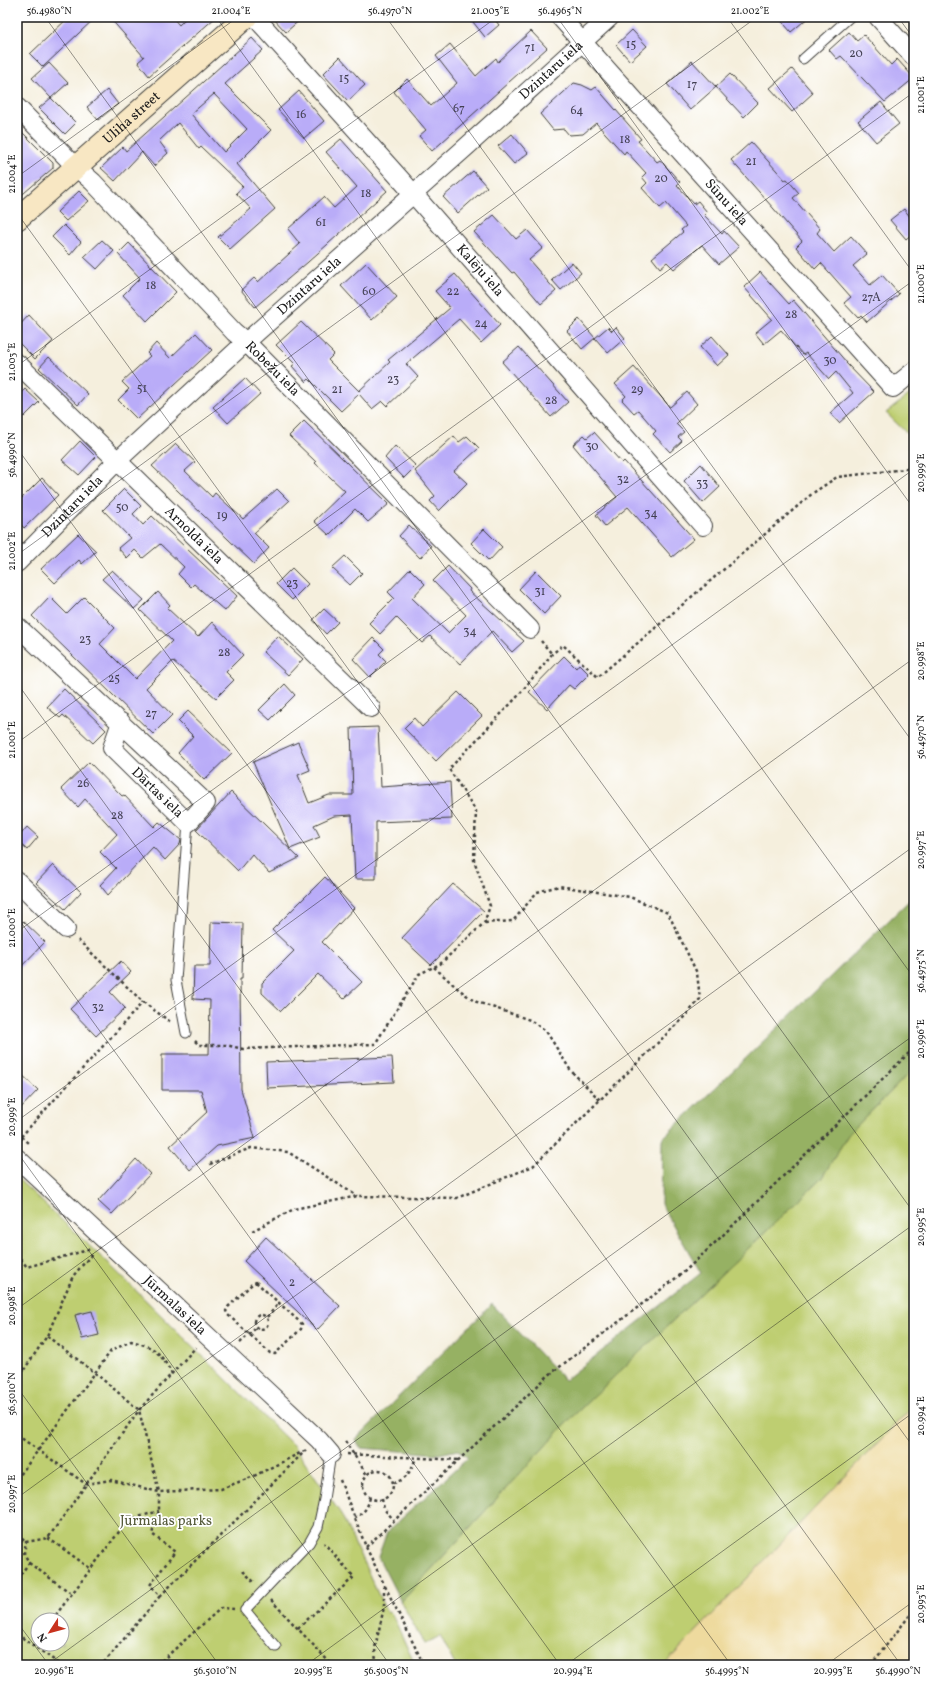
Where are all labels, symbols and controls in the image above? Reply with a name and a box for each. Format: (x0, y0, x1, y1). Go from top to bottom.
text: 56.4980°N (26, 4, 72, 18)
text: 21.004°E (212, 4, 251, 18)
text: 56.4970°N (368, 4, 413, 18)
text: 21.003°E (471, 4, 509, 18)
text: 56.4965°N (538, 4, 583, 18)
text: 21.002°E (731, 4, 769, 18)
street label: Dzintaru iela (515, 36, 587, 104)
house number: 15 (626, 37, 636, 53)
house number: 71 (525, 40, 535, 56)
house number: 20 (849, 46, 863, 62)
house number: 15 (339, 71, 349, 87)
text: 21.001°E (914, 76, 928, 114)
house number: 17 (687, 77, 697, 93)
street label: Uliha street (99, 87, 165, 148)
house number: 67 (453, 101, 465, 117)
house number: 64 (571, 103, 583, 119)
house number: 16 (296, 107, 306, 123)
house number: 18 (620, 132, 630, 148)
house number: 21 (745, 154, 757, 170)
text: 21.004°E (5, 155, 19, 194)
house number: 20 (654, 171, 668, 187)
street label: Sūnu iela (700, 175, 752, 230)
house number: 18 (361, 186, 371, 202)
house number: 61 (316, 215, 326, 231)
street label: Kalēju iela (452, 240, 508, 301)
street label: Dzintaru iela (273, 252, 346, 320)
text: 21.000°E (914, 264, 928, 304)
house number: 18 (146, 278, 156, 294)
house number: 60 (362, 284, 376, 300)
house number: 22 (447, 284, 459, 300)
house number: 27A (861, 290, 881, 306)
house number: 28 (785, 307, 797, 323)
house number: 24 (474, 316, 488, 332)
street label: Robežu iela (241, 337, 304, 401)
text: 21.003°E (5, 343, 19, 381)
house number: 30 (823, 353, 837, 369)
house number: 23 (387, 372, 399, 388)
house number: 51 (137, 381, 147, 397)
house number: 21 (331, 382, 343, 398)
house number: 29 (631, 382, 643, 398)
house number: 28 (545, 393, 557, 409)
text: 56.4990°N (5, 432, 19, 478)
house number: 30 (585, 439, 599, 455)
text: 20.999°E (914, 454, 928, 492)
street label: Dzintaru iela (37, 471, 107, 542)
house number: 32 (617, 472, 629, 488)
house number: 33 (696, 476, 708, 492)
house number: 50 (116, 500, 128, 516)
street label: Arnolda iela (160, 502, 228, 568)
house number: 34 (644, 506, 658, 522)
house number: 19 (217, 508, 227, 524)
text: 21.002°E (5, 532, 19, 570)
house number: 23 (286, 576, 298, 592)
house number: 31 (535, 584, 545, 600)
house number: 34 (463, 624, 477, 640)
house number: 23 (79, 632, 91, 648)
text: 20.998°E (914, 642, 928, 680)
house number: 28 (218, 645, 230, 661)
house number: 25 (108, 671, 120, 687)
house number: 27 (145, 706, 157, 722)
text: 56.4970°N (914, 714, 928, 759)
text: 21.001°E (5, 721, 19, 759)
street label: Dārtas iela (127, 763, 187, 823)
house number: 26 (77, 776, 89, 792)
house number: 28 (111, 808, 123, 824)
text: 20.997°E (914, 831, 928, 869)
text: 21.000°E (5, 908, 19, 948)
text: 56.4975°N (914, 948, 928, 993)
house number: 32 (92, 1000, 104, 1016)
text: 20.996°E (914, 1019, 928, 1059)
text: 20.999°E (5, 1098, 19, 1136)
text: 20.995°E (914, 1208, 928, 1246)
street label: Jūrmalas iela (139, 1271, 211, 1340)
house number: 2 (289, 1275, 295, 1291)
text: 20.998°E (5, 1287, 19, 1325)
text: 56.5010°N (5, 1372, 19, 1416)
text: 20.994°E (914, 1396, 928, 1436)
text: 20.997°E (5, 1475, 19, 1513)
park label: Jūrmalas parks (120, 1512, 212, 1531)
text: 20.993°E (914, 1585, 928, 1623)
north arrow (30, 1612, 70, 1652)
text: N (35, 1629, 52, 1645)
text: 20.996°E (34, 1664, 74, 1678)
text: 56.5010°N (193, 1664, 237, 1678)
text: 20.995°E (294, 1664, 332, 1678)
text: 56.5005°N (364, 1664, 409, 1678)
text: 20.994°E (553, 1664, 593, 1678)
text: 56.4995°N (705, 1664, 750, 1678)
text: 20.993°E (814, 1664, 852, 1678)
text: 56.4990°N (875, 1664, 921, 1678)

